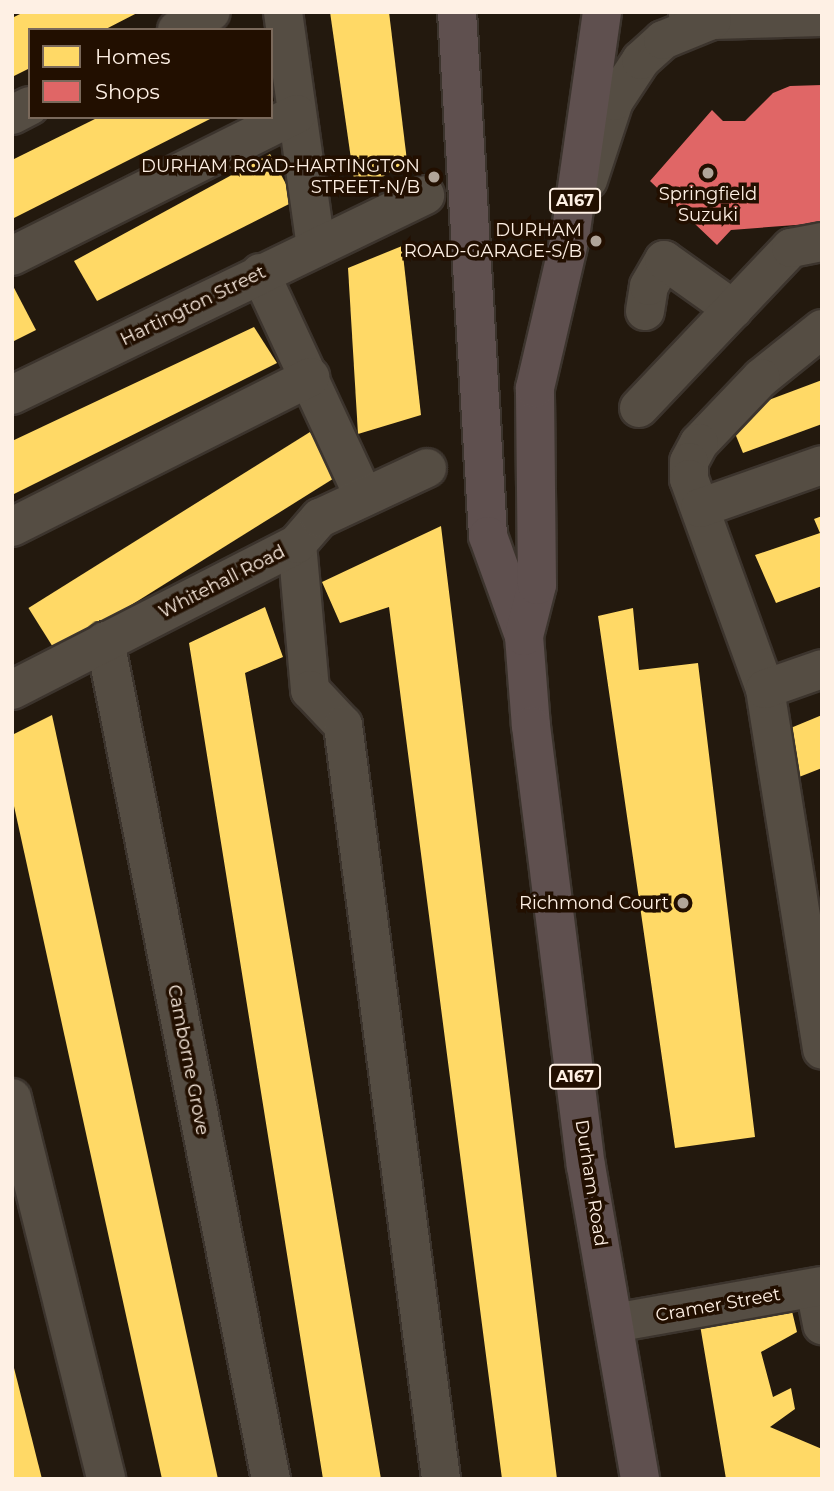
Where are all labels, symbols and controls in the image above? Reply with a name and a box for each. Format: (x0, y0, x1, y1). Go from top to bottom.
legend (28, 28, 273, 119)
text: Homes (95, 44, 170, 69)
text: Shops (95, 79, 160, 104)
place label: DURHAM ROAD-HARTINGTON STREET-N/B (141, 156, 420, 198)
marker: Springfield Suzuki (700, 165, 716, 181)
marker: DURHAM ROAD-HARTINGTON STREET-N/B (426, 169, 442, 185)
place label: Springfield Suzuki (659, 184, 757, 227)
road number: A167 (549, 188, 601, 214)
place label: DURHAM ROAD-GARAGE-S/B (404, 220, 582, 262)
marker: DURHAM ROAD-GARAGE-S/B (588, 233, 604, 249)
street label: Hartington Street (117, 261, 269, 351)
street label: Whitehall Road (155, 541, 289, 623)
place label: Richmond Court (519, 892, 669, 914)
marker: Richmond Court (675, 895, 691, 911)
street label: Camborne Grove (163, 983, 213, 1137)
road number: A167 (549, 1064, 601, 1090)
street label: Durham Road (570, 1118, 612, 1248)
street label: Cramer Street (654, 1283, 782, 1327)

